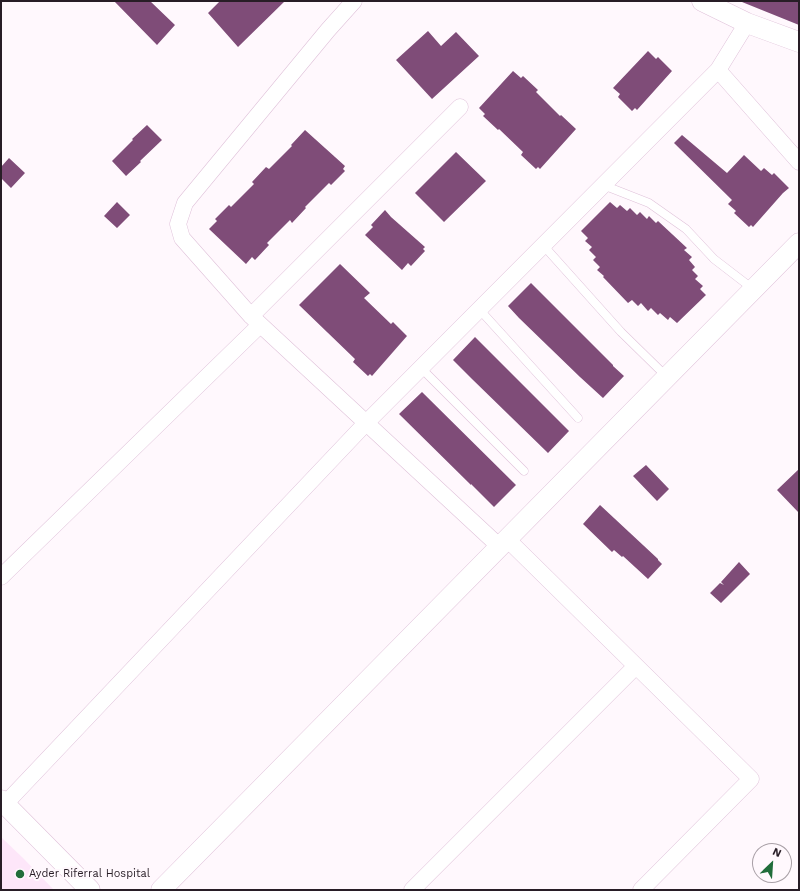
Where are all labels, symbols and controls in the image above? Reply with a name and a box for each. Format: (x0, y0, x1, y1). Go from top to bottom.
north arrow (752, 843, 792, 883)
text: N (770, 845, 783, 860)
place label: Ayder Riferral Hospital (29, 867, 150, 881)
marker: Ayder Riferral Hospital (14, 868, 26, 880)

